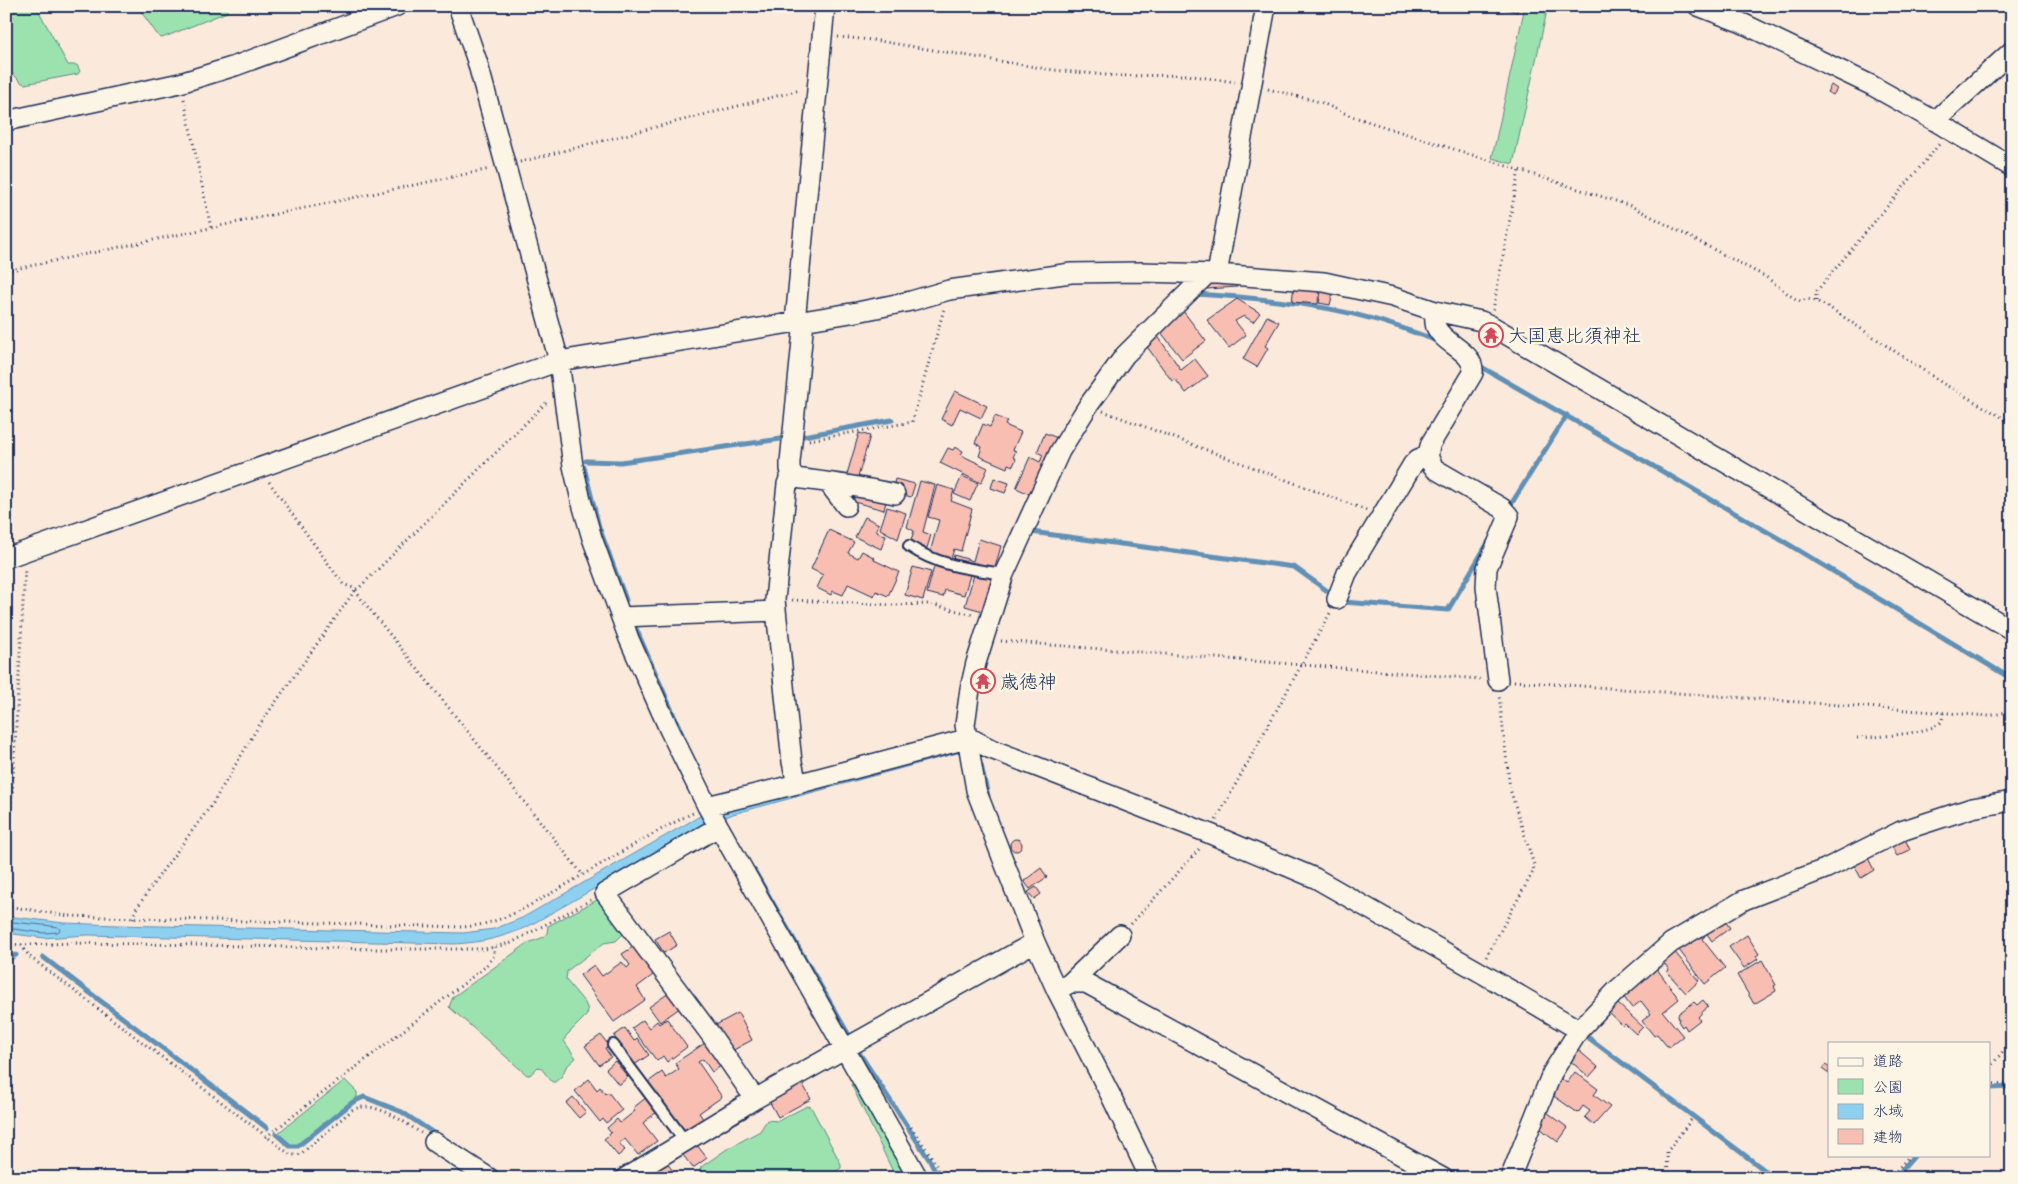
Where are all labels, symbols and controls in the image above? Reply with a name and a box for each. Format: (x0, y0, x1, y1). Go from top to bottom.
temple icon: 大国恵比須神社 (1478, 322, 1504, 348)
place label: 大国恵比須神社 (1508, 322, 1641, 348)
temple icon: 歳徳神 (970, 668, 996, 694)
place label: 歳徳神 (1000, 668, 1057, 694)
legend (1828, 1042, 1990, 1156)
text: 道路 (1873, 1050, 1903, 1071)
text: 公園 (1873, 1076, 1903, 1097)
text: 水域 (1873, 1100, 1903, 1121)
text: 建物 (1873, 1126, 1903, 1147)

